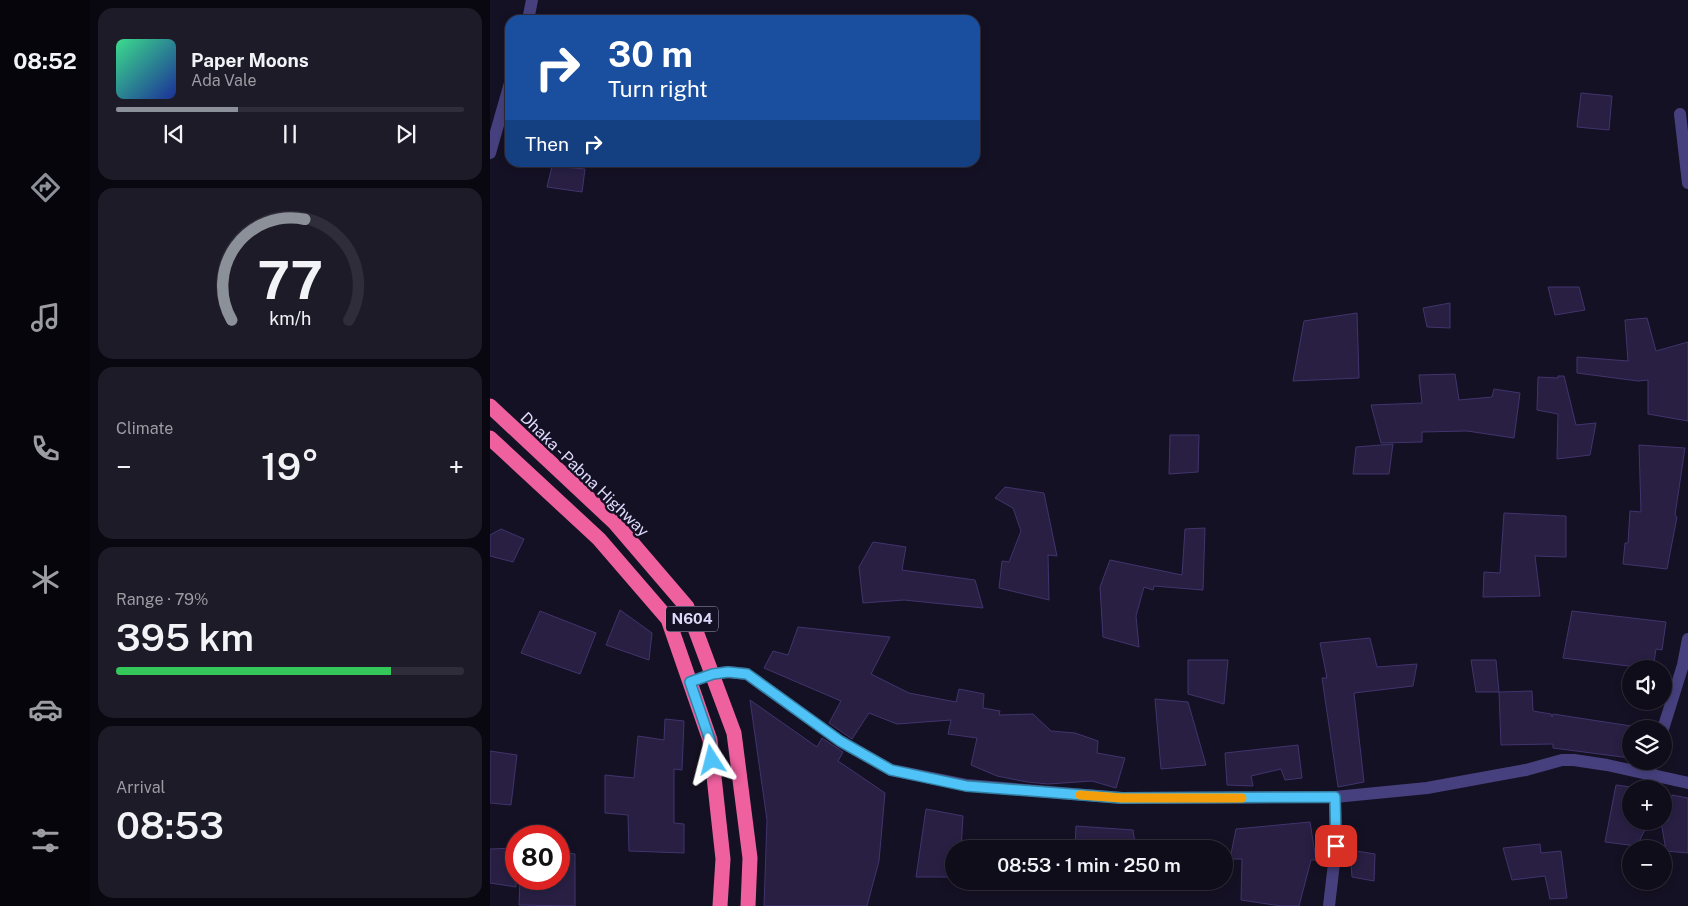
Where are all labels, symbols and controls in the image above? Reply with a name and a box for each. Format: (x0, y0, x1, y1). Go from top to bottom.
text: 30 m (608, 34, 693, 75)
icon: right (525, 35, 590, 100)
text: 08:52 (13, 48, 77, 74)
text: Paper Moons (191, 49, 309, 71)
text: Ada Vale (191, 71, 256, 90)
text: Turn right (608, 76, 708, 102)
icon: previous (160, 120, 188, 148)
icon: pause (276, 120, 304, 148)
icon: next (392, 120, 420, 148)
icon: right (579, 130, 607, 158)
text: Then (525, 133, 569, 155)
icon: directions (28, 170, 63, 205)
text: 77 (257, 250, 323, 311)
icon: music (28, 300, 63, 335)
text: km/h (269, 308, 311, 329)
street label: Dhaka - Pabna Highway (517, 408, 653, 541)
text: Climate (116, 419, 173, 438)
icon: phone (28, 431, 63, 466)
text: 19° (261, 444, 319, 489)
text: − (116, 450, 132, 483)
text: + (448, 450, 464, 483)
icon: climate (28, 562, 63, 597)
text: Range · 79% (116, 590, 209, 609)
road number: N604 (666, 606, 718, 632)
text: 395 km (116, 615, 254, 660)
map controls (1622, 660, 1672, 890)
button: sound (1622, 660, 1672, 710)
icon: car (28, 692, 63, 727)
button: layers (1622, 720, 1672, 770)
position arrow (685, 733, 737, 785)
text: Arrival (116, 778, 165, 797)
button: + (1622, 780, 1672, 830)
text: 08:53 (116, 803, 224, 848)
icon: filters (28, 823, 63, 858)
speed limit sign: 80 (505, 825, 570, 890)
pin (1315, 825, 1357, 867)
icon: arrive (1322, 832, 1350, 860)
button: − (1622, 840, 1672, 890)
text: 08:53 · 1 min · 250 m (997, 854, 1181, 876)

